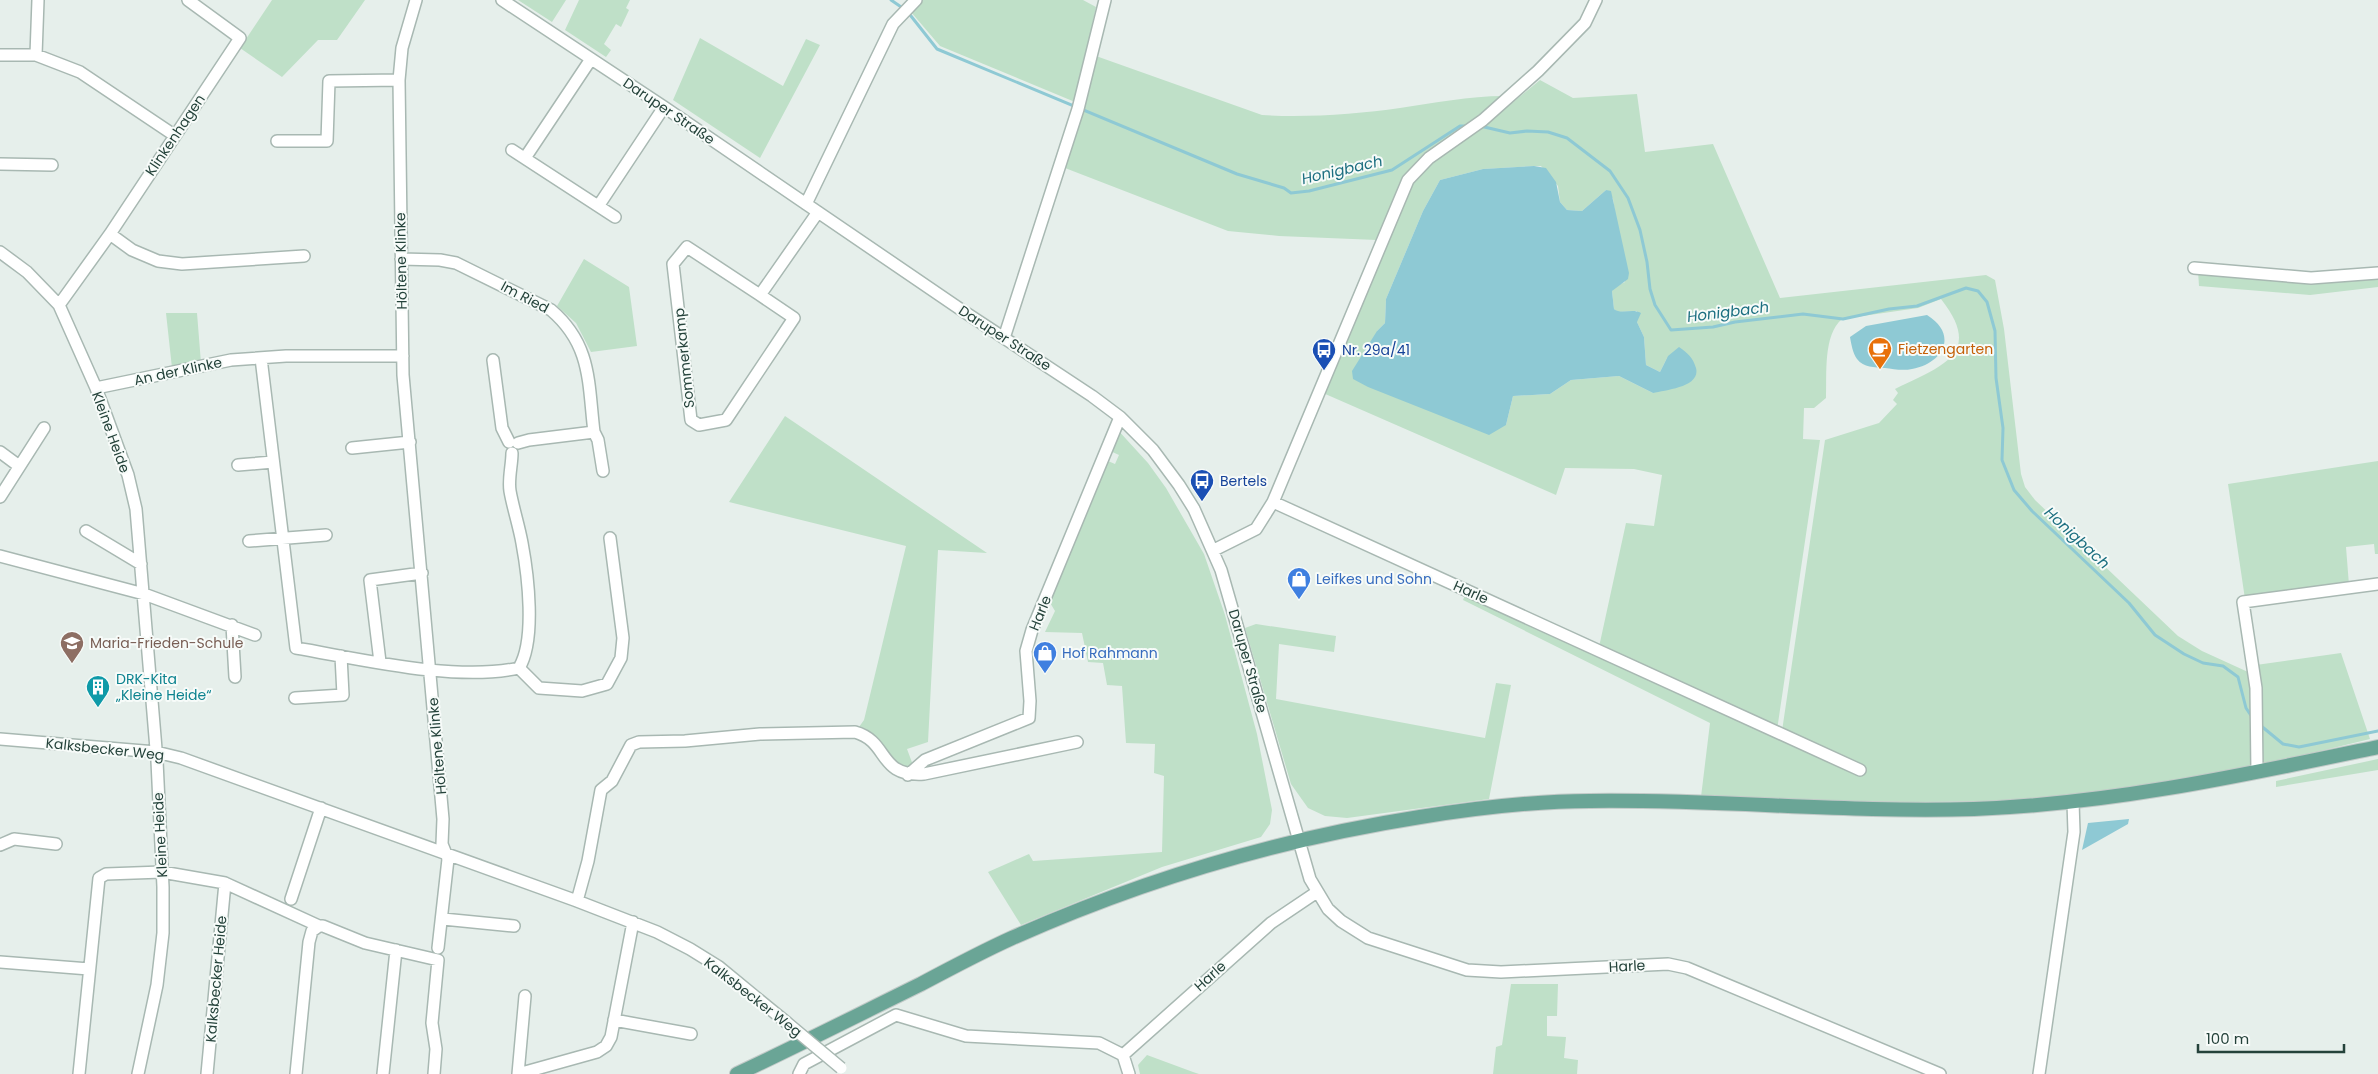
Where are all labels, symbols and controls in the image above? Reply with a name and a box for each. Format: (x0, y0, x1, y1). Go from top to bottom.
street label: Daruper Straße (619, 73, 719, 149)
street label: Klinkenhagen (140, 90, 210, 180)
water label: Honigbach (1299, 150, 1384, 189)
street label: Höltene Klinke (390, 212, 412, 310)
street label: Im Ried (497, 276, 553, 318)
water label: Honigbach (1686, 296, 1770, 327)
street label: Daruper Straße (955, 301, 1056, 376)
street label: Sommerkamp (669, 307, 699, 409)
cafe icon: Fietzengarten (1867, 336, 1893, 370)
bus stop icon: Nr. 29a/41 (1311, 337, 1337, 371)
place label: Fietzengarten (1898, 339, 1993, 359)
place label: Nr. 29a/41 (1342, 340, 1410, 360)
street label: An der Klinke (132, 352, 224, 390)
street label: Kleine Heide (87, 389, 135, 476)
bus stop icon: Bertels (1189, 468, 1215, 502)
place label: Bertels (1220, 471, 1267, 491)
water label: Honigbach (2040, 502, 2115, 573)
shop icon: Leifkes und Sohn (1286, 566, 1312, 600)
place label: Leifkes und Sohn (1316, 569, 1432, 589)
street label: Harle (1450, 575, 1492, 609)
street label: Harle (1024, 592, 1056, 634)
street label: Daruper Straße (1224, 607, 1272, 715)
school or university icon: Maria-Frieden-Schule (59, 630, 85, 664)
place label: Maria-Frieden-Schule (90, 633, 244, 653)
shop icon: Hof Rahmann (1032, 640, 1058, 674)
place label: Hof Rahmann (1062, 643, 1158, 663)
place label: DRK-Kita „Kleine Heide“ (115, 669, 212, 705)
building icon: DRK-Kita „Kleine Heide“ (85, 674, 111, 708)
street label: Höltene Klinke (423, 696, 451, 795)
street label: Kalksbecker Weg (45, 733, 165, 765)
street label: Kleine Heide (148, 792, 172, 878)
street label: Kalksbecker Heide (200, 914, 232, 1043)
street label: Kalksbecker Weg (700, 952, 806, 1042)
street label: Harle (1608, 955, 1646, 977)
street label: Harle (1190, 956, 1230, 996)
scale bar (2198, 1022, 2344, 1054)
text: 100 m (2206, 1028, 2249, 1049)

